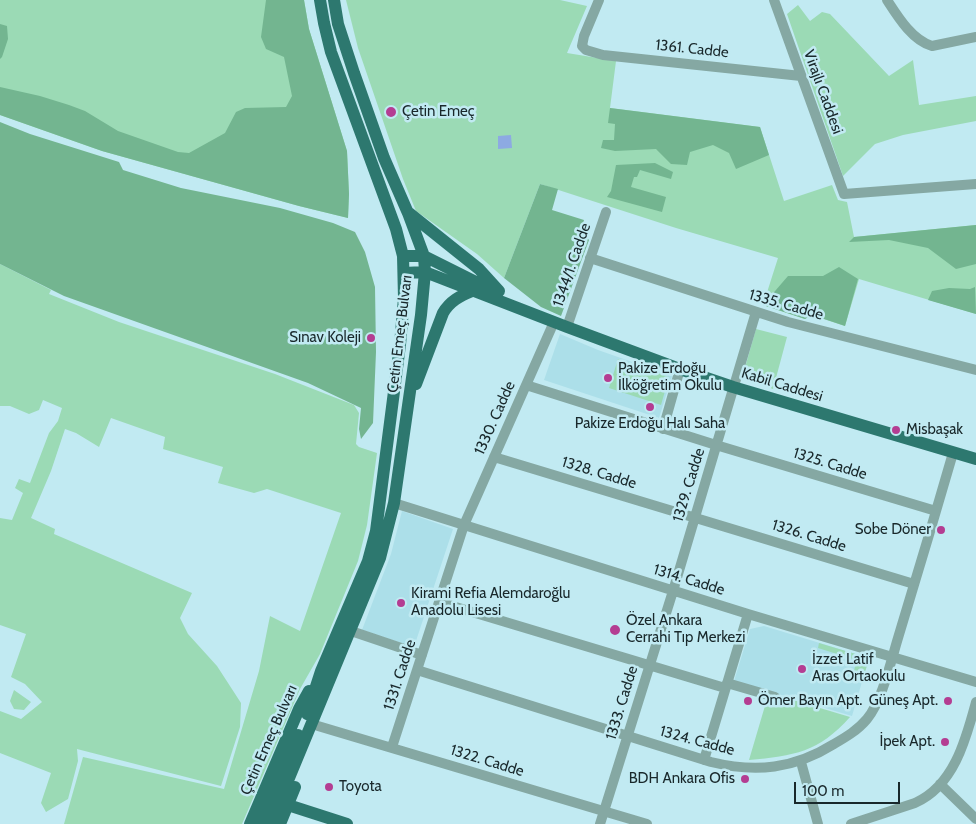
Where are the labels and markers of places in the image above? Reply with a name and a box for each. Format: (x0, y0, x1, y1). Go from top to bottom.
place label: Çetin Emeç (402, 103, 475, 121)
marker: Çetin Emeç (384, 105, 398, 119)
place label: Sınav Koleji (289, 329, 361, 347)
marker: Sınav Koleji (365, 332, 377, 344)
place label: Pakize Erdoğu İlköğretim Okulu (618, 360, 722, 395)
marker: Pakize Erdoğu İlköğretim Okulu (602, 372, 614, 384)
marker: Pakize Erdoğu Halı Saha (644, 401, 656, 413)
place label: Pakize Erdoğu Halı Saha (575, 415, 725, 433)
place label: Misbaşak (906, 421, 963, 439)
marker: Misbaşak (890, 424, 902, 436)
place label: Sobe Döner (855, 521, 931, 539)
marker: Sobe Döner (935, 524, 947, 536)
place label: Kirami Refia Alemdaroğlu Anadolu Lisesi (411, 585, 570, 620)
marker: Kirami Refia Alemdaroğlu Anadolu Lisesi (395, 597, 407, 609)
place label: Özel Ankara Cerrahi Tıp Merkezi (626, 612, 745, 647)
marker: Özel Ankara Cerrahi Tıp Merkezi (608, 623, 622, 637)
place label: İzzet Latif Aras Ortaokulu (812, 651, 905, 686)
marker: İzzet Latif Aras Ortaokulu (796, 663, 808, 675)
place label: Ömer Bayın Apt. (758, 692, 862, 710)
place label: Güneş Apt. (869, 692, 938, 710)
marker: Ömer Bayın Apt. (742, 695, 754, 707)
marker: Güneş Apt. (942, 695, 954, 707)
place label: İpek Apt. (879, 733, 935, 751)
marker: İpek Apt. (939, 736, 951, 748)
place label: BDH Ankara Ofis (629, 770, 735, 788)
marker: BDH Ankara Ofis (739, 773, 751, 785)
place label: Toyota (339, 778, 382, 796)
marker: Toyota (323, 781, 335, 793)

